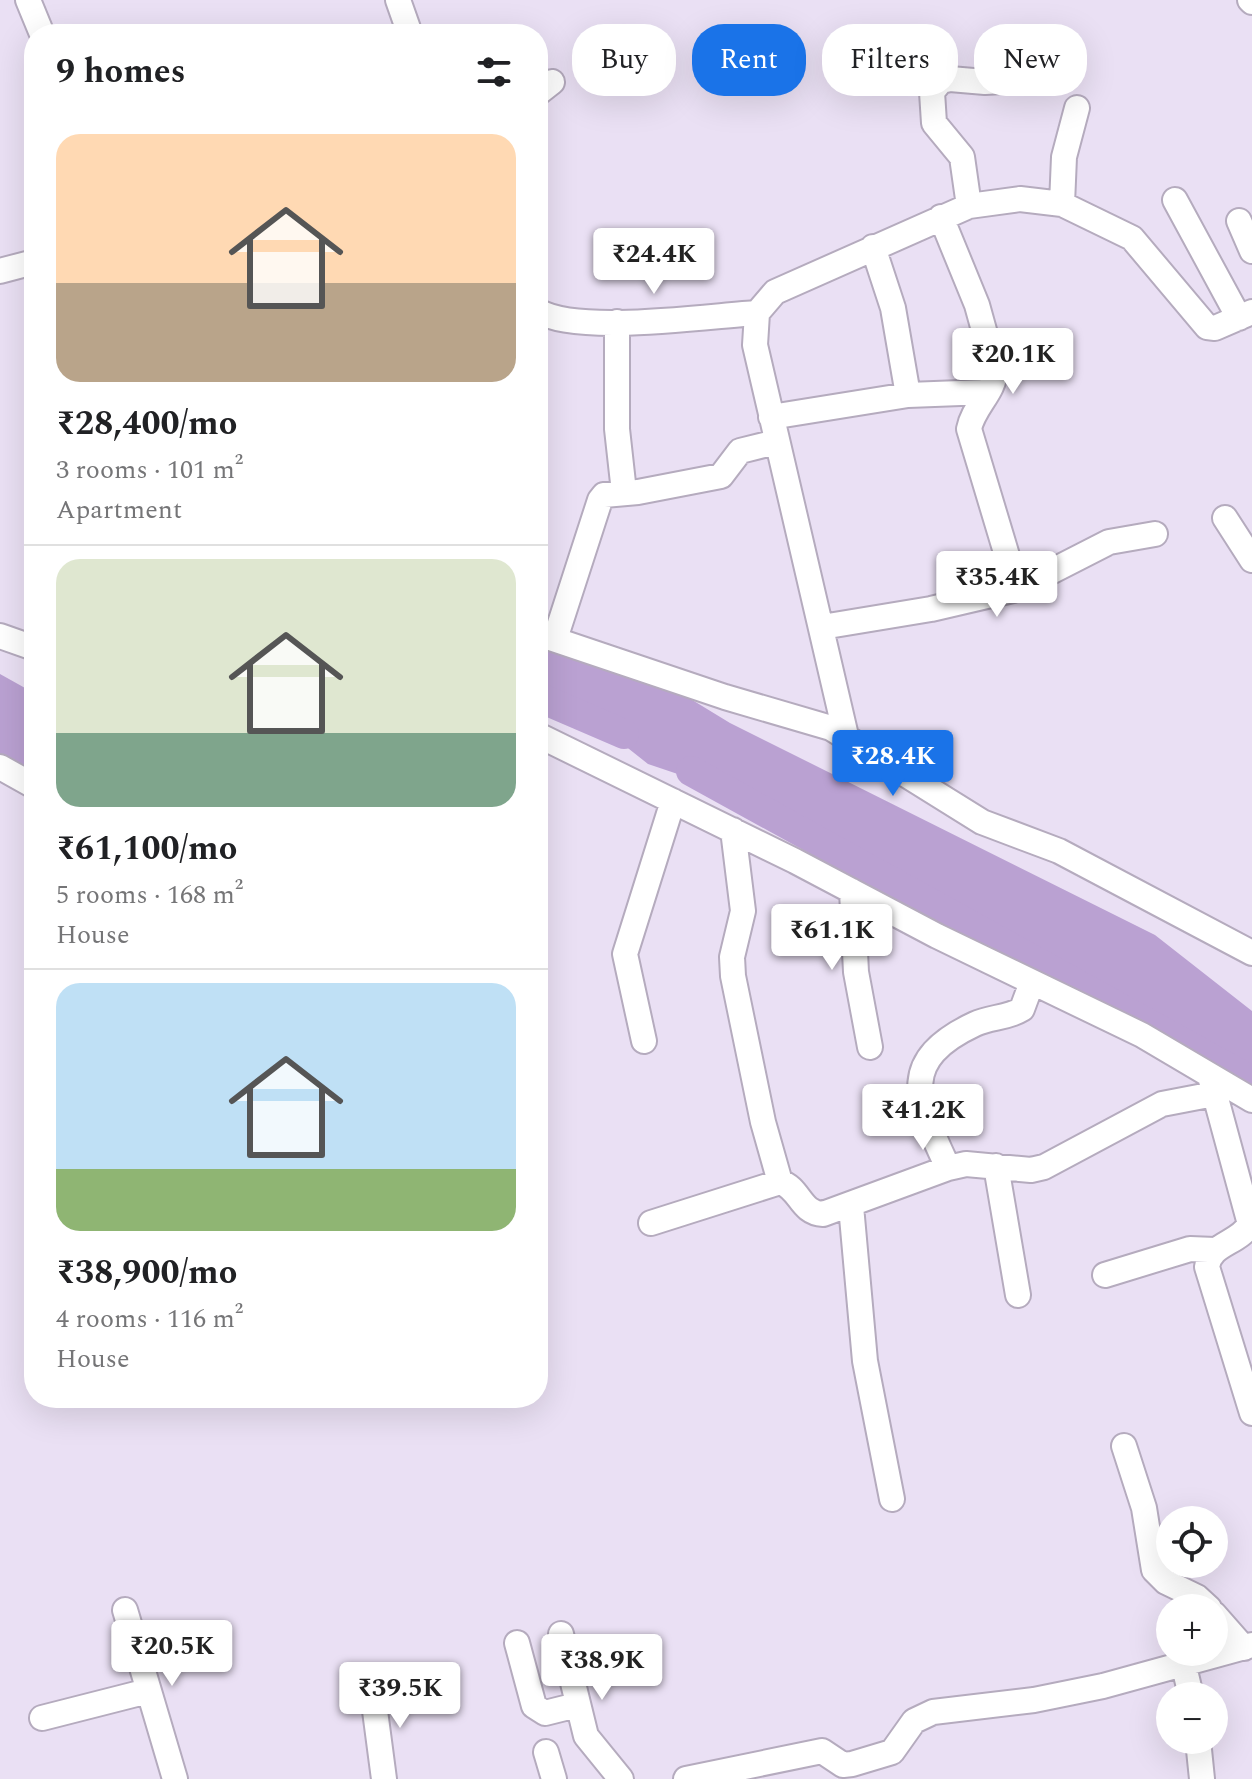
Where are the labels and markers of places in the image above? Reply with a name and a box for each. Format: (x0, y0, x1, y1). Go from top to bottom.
pin: ₹24.4K (589, 228, 719, 296)
pin: ₹20.1K (948, 328, 1078, 396)
pin: ₹35.4K (932, 551, 1062, 619)
pin: ₹28.4K (828, 730, 958, 798)
pin: ₹61.1K (767, 904, 897, 972)
pin: ₹41.2K (858, 1084, 988, 1152)
pin: ₹20.5K (107, 1620, 237, 1688)
pin: ₹38.9K (537, 1634, 667, 1702)
pin: ₹39.5K (335, 1662, 465, 1730)

